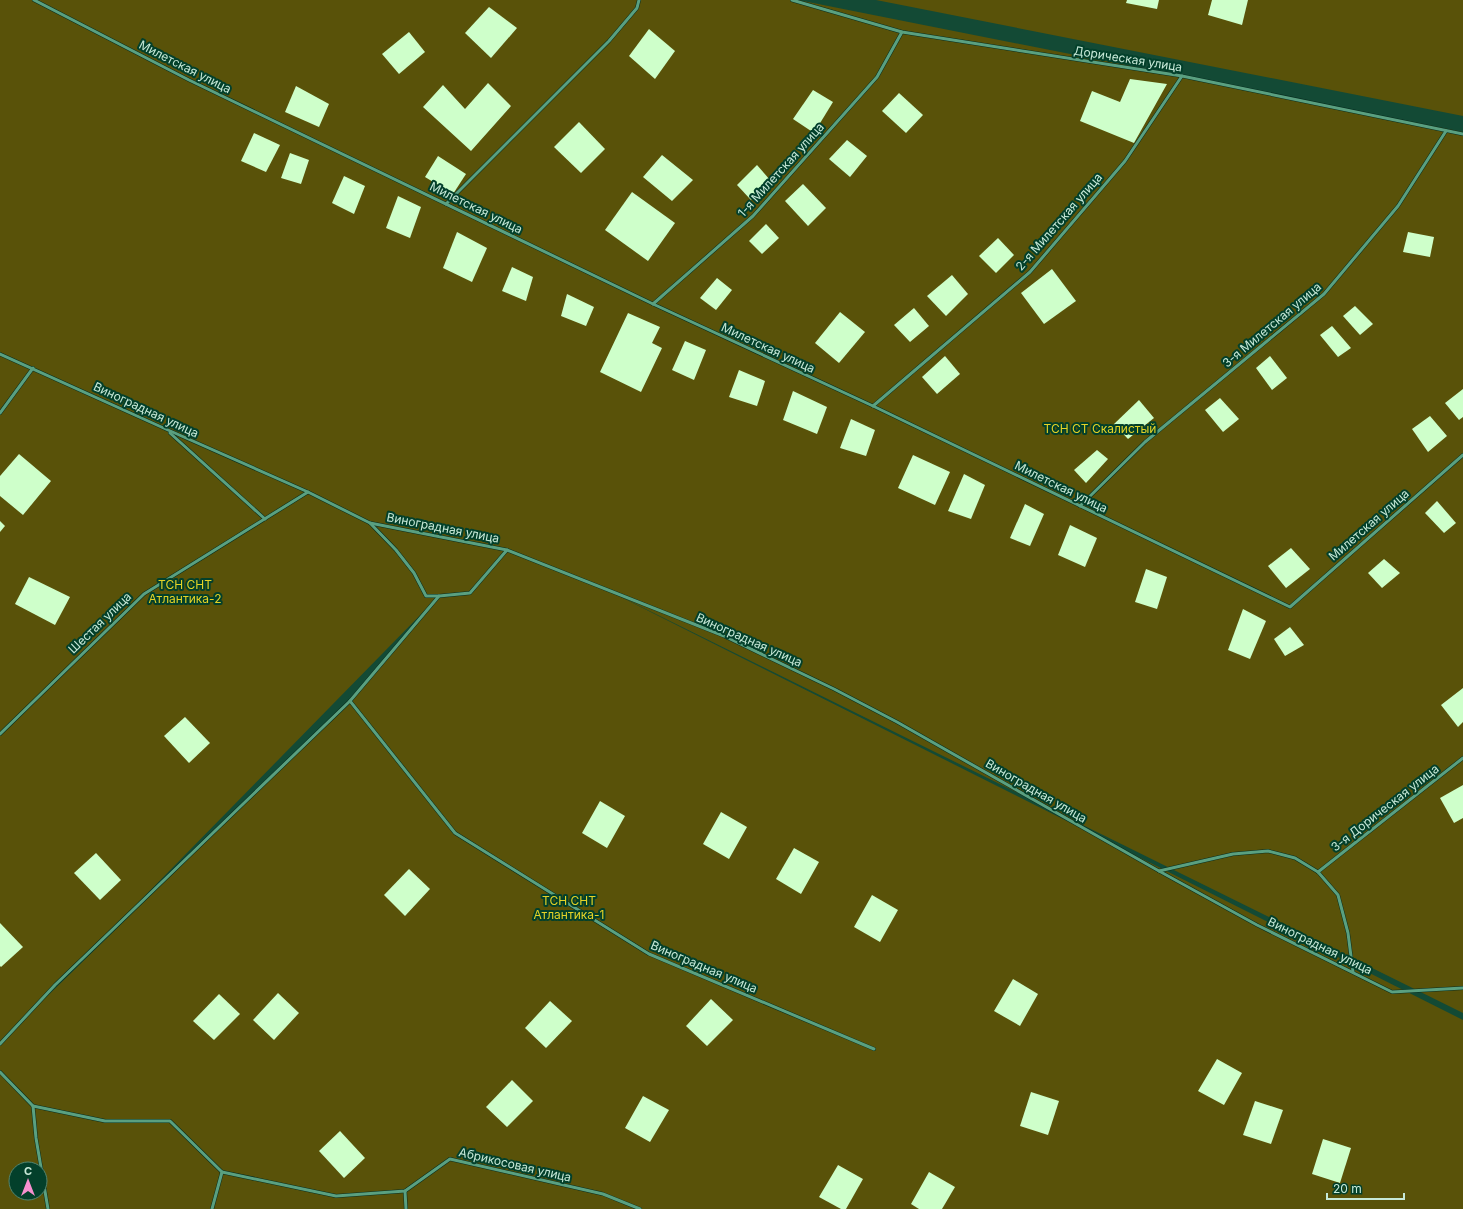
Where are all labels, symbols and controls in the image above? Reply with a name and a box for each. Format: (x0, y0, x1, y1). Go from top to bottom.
street label: Милетская улица (137, 37, 234, 96)
street label: Дорическая улица (1073, 43, 1183, 74)
street label: 1-я Милетская улица (734, 119, 827, 220)
street label: 2-я Милетская улица (1012, 170, 1105, 274)
street label: Милетская улица (427, 179, 525, 237)
street label: 3-я Милетская улица (1219, 279, 1324, 370)
street label: Милетская улица (719, 319, 817, 376)
street label: Виноградная улица (91, 379, 201, 441)
park label: ТСН СТ Скалистый (1044, 421, 1156, 436)
street label: Милетская улица (1012, 458, 1110, 516)
street label: Милетская улица (1325, 486, 1412, 564)
street label: Виноградная улица (386, 509, 501, 546)
park label: ТСН СНТ Атлантика-2 (149, 577, 221, 606)
street label: Шестая улица (65, 589, 134, 656)
street label: Виноградная улица (694, 609, 804, 670)
street label: Виноградная улица (983, 755, 1090, 826)
street label: 3-я Дорическая улица (1328, 761, 1442, 854)
park label: ТСН СНТ Атлантика-1 (534, 893, 604, 922)
street label: Виноградная улица (1266, 914, 1375, 977)
street label: Виноградная улица (649, 937, 760, 996)
street label: Абрикосовая улица (457, 1144, 573, 1185)
north arrow (8, 1161, 48, 1201)
text: С (24, 1164, 32, 1178)
scale bar (1327, 1175, 1404, 1201)
text: 20 m (1333, 1181, 1362, 1196)

